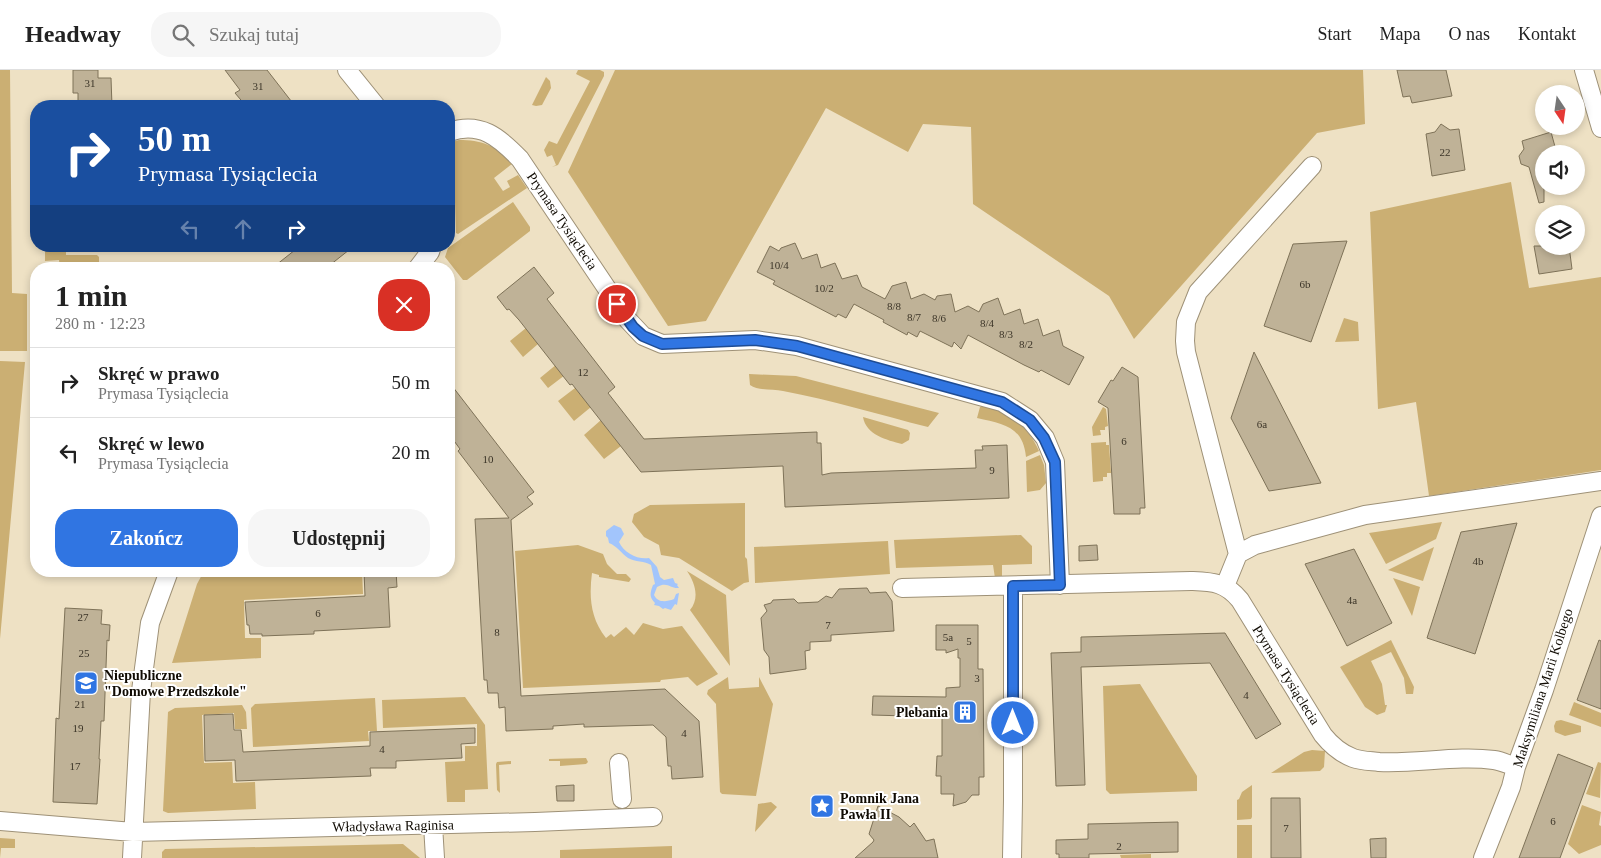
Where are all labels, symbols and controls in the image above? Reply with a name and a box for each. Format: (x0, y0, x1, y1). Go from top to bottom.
search box (151, 12, 501, 57)
text: Headway (25, 21, 121, 47)
icon: search (169, 21, 197, 49)
text: Szukaj tutaj (209, 24, 299, 45)
text: Start (1318, 24, 1352, 44)
text: Mapa (1380, 24, 1421, 44)
text: O nas (1449, 24, 1490, 44)
text: Kontakt (1518, 24, 1576, 44)
house number: 31 (85, 77, 96, 89)
house number: 31 (253, 80, 264, 92)
north arrow (1535, 85, 1585, 135)
map controls (1535, 85, 1585, 255)
icon: right (55, 120, 120, 185)
text: 50 m (138, 120, 211, 159)
button: sound (1535, 145, 1585, 195)
house number: 22 (1440, 146, 1451, 158)
text: Prymasa Tysiąclecia (138, 161, 318, 186)
street label: Prymasa Tysiąclecia (524, 169, 601, 273)
button: layers (1535, 205, 1585, 255)
icon: left (176, 215, 204, 243)
icon: ahead (229, 215, 257, 243)
icon: right (282, 215, 310, 243)
house number: 10/4 (769, 259, 789, 271)
house number: 6b (1300, 278, 1311, 290)
text: 1 min (55, 279, 128, 312)
button: close (378, 279, 430, 331)
house number: 10/2 (814, 282, 834, 294)
pin (596, 283, 638, 325)
icon: arrive (603, 290, 631, 318)
house number: 8/8 (887, 300, 902, 312)
house number: 8/7 (907, 311, 922, 323)
house number: 8/6 (932, 312, 947, 324)
text: 280 m · 12:23 (55, 315, 145, 332)
house number: 8/4 (980, 317, 995, 329)
house number: 8/3 (999, 328, 1014, 340)
house number: 8/2 (1019, 338, 1033, 350)
text: Skręć w prawo (98, 363, 219, 384)
house number: 12 (578, 366, 589, 378)
icon: right (55, 369, 83, 397)
text: 50 m (391, 372, 430, 393)
text: Prymasa Tysiąclecia (98, 385, 229, 402)
house number: 6a (1257, 418, 1267, 430)
text: Skręć w lewo (98, 433, 205, 454)
house number: 6 (1121, 435, 1127, 447)
icon: left (55, 439, 83, 467)
text: 20 m (391, 442, 430, 463)
house number: 10 (483, 453, 494, 465)
text: Prymasa Tysiąclecia (98, 455, 229, 472)
house number: 9 (989, 464, 995, 476)
button: Zakończ (55, 509, 238, 567)
button: Udostępnij (248, 509, 430, 567)
house number: 4b (1473, 555, 1484, 567)
house number: 4a (1347, 594, 1357, 606)
house number: 6 (315, 607, 321, 619)
street label: Maksymiliana Marii Kolbego (1510, 607, 1576, 769)
house number: 27 (78, 611, 89, 623)
house number: 7 (825, 619, 831, 631)
street label: Prymasa Tysiąclecia (1249, 623, 1323, 728)
house number: 8 (494, 626, 500, 638)
house number: 5a (943, 631, 953, 643)
house number: 5 (966, 635, 972, 647)
house number: 25 (79, 647, 90, 659)
place label: Niepubliczne "Domowe Przedszkole" (104, 668, 247, 699)
school or university icon: Niepubliczne "Domowe Przedszkole" (73, 670, 99, 696)
house number: 3 (974, 672, 980, 684)
house number: 4 (1243, 689, 1249, 701)
position arrow (986, 696, 1038, 748)
house number: 21 (75, 698, 86, 710)
building icon: Plebania (952, 699, 978, 725)
place label: Plebania (896, 705, 948, 720)
house number: 19 (73, 722, 84, 734)
house number: 4 (681, 727, 687, 739)
house number: 4 (379, 743, 385, 755)
house number: 17 (70, 760, 81, 772)
place label: Pomnik Jana Pawła II (840, 791, 919, 822)
place icon: Pomnik Jana Pawła II (809, 793, 835, 819)
house number: 6 (1550, 815, 1556, 827)
street label: Władysława Raginisa (332, 817, 455, 835)
house number: 7 (1283, 822, 1289, 834)
house number: 2 (1116, 840, 1122, 852)

